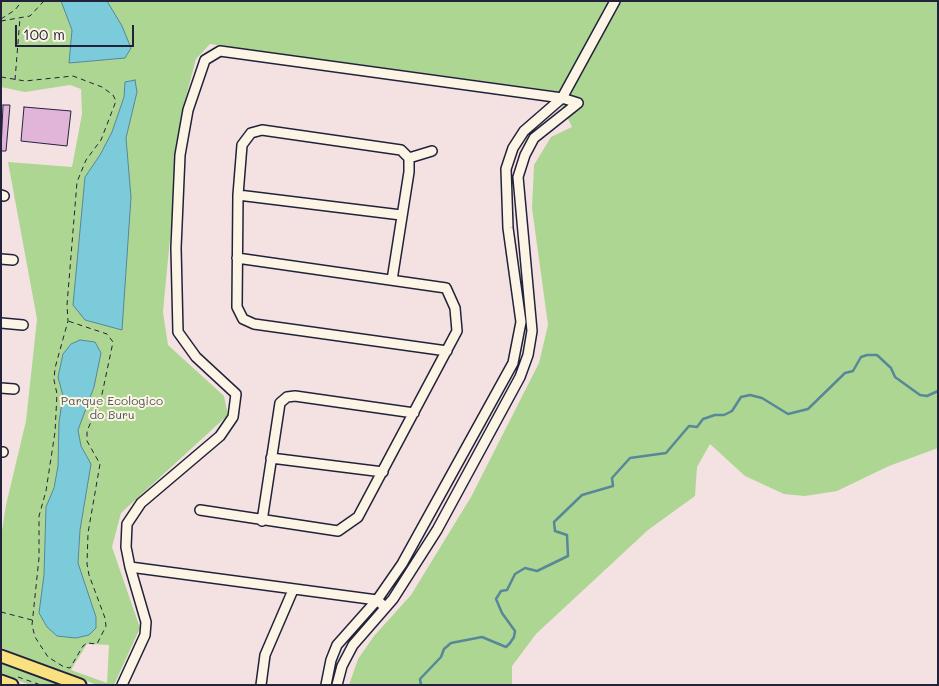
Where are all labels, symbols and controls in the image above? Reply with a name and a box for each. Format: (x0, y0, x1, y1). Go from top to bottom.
scale bar (18, 15, 136, 47)
text: 100 m (23, 24, 65, 44)
park label: Parque Ecologico do Buru (61, 394, 163, 422)

